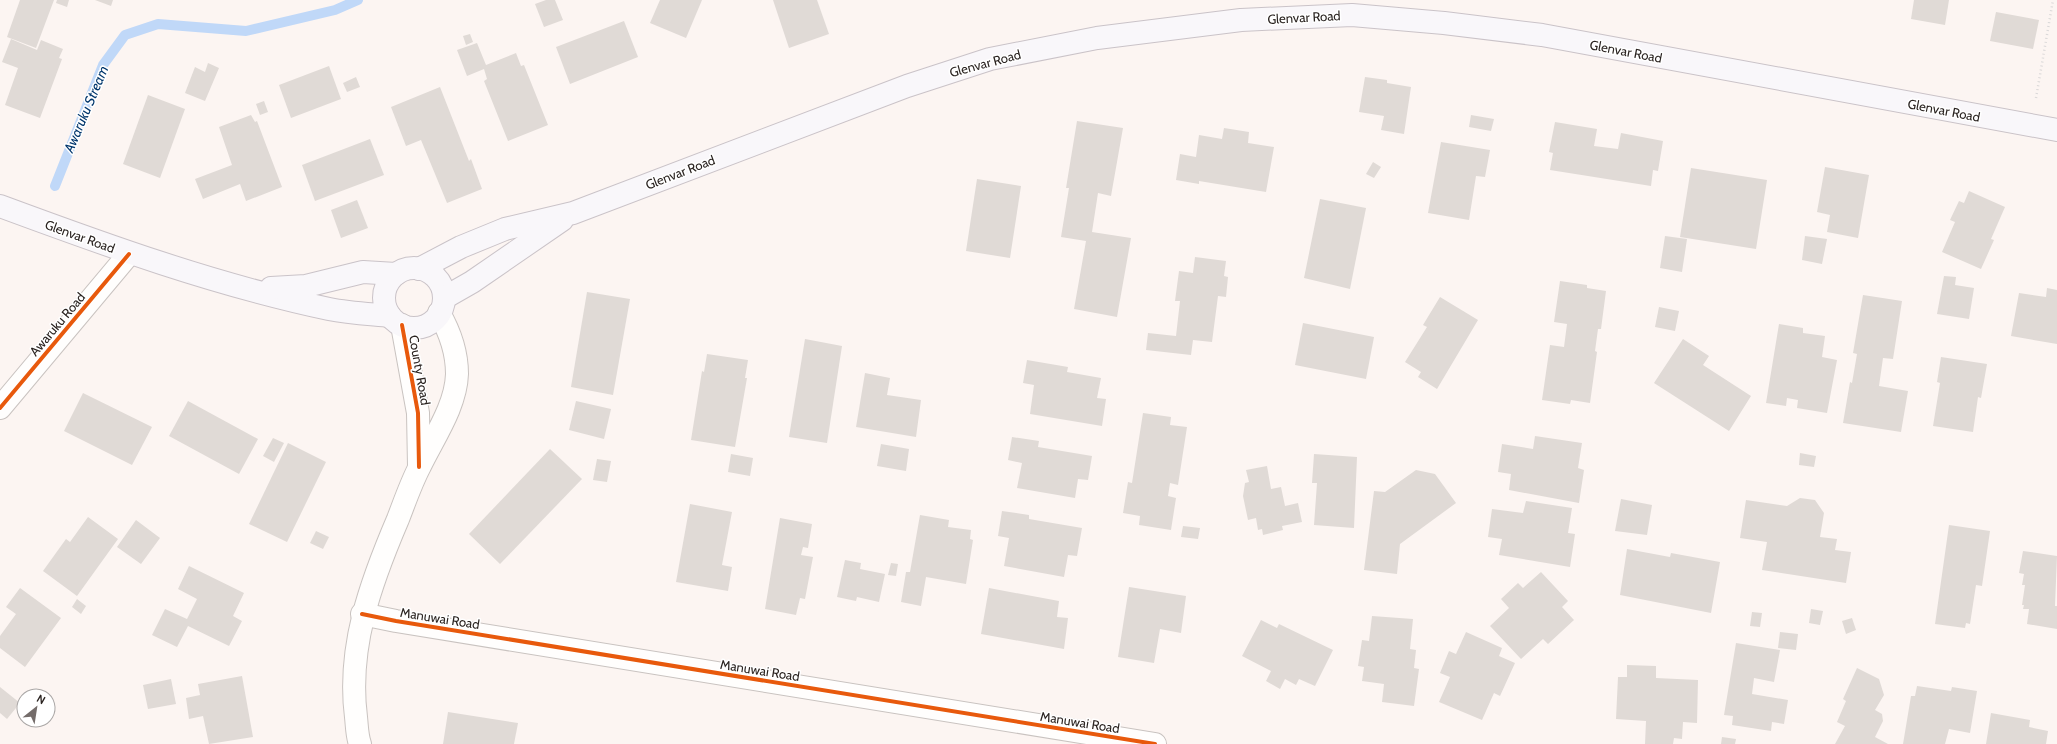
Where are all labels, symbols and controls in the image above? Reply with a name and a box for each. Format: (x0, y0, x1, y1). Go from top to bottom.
street label: Glenvar Road (1267, 7, 1341, 27)
street label: Glenvar Road (1589, 36, 1663, 66)
street label: Glenvar Road (948, 46, 1022, 80)
water label: Awaruku Stream (59, 63, 112, 156)
street label: Glenvar Road (1907, 95, 1981, 125)
street label: Glenvar Road (643, 151, 717, 193)
street label: Glenvar Road (43, 216, 117, 256)
street label: Awaruku Road (26, 289, 88, 359)
street label: County Road (406, 334, 434, 406)
street label: Manuwai Road (399, 604, 481, 632)
street label: Manuwai Road (719, 656, 801, 684)
north arrow (16, 688, 56, 728)
text: N (34, 691, 48, 707)
street label: Manuwai Road (1039, 708, 1121, 736)

